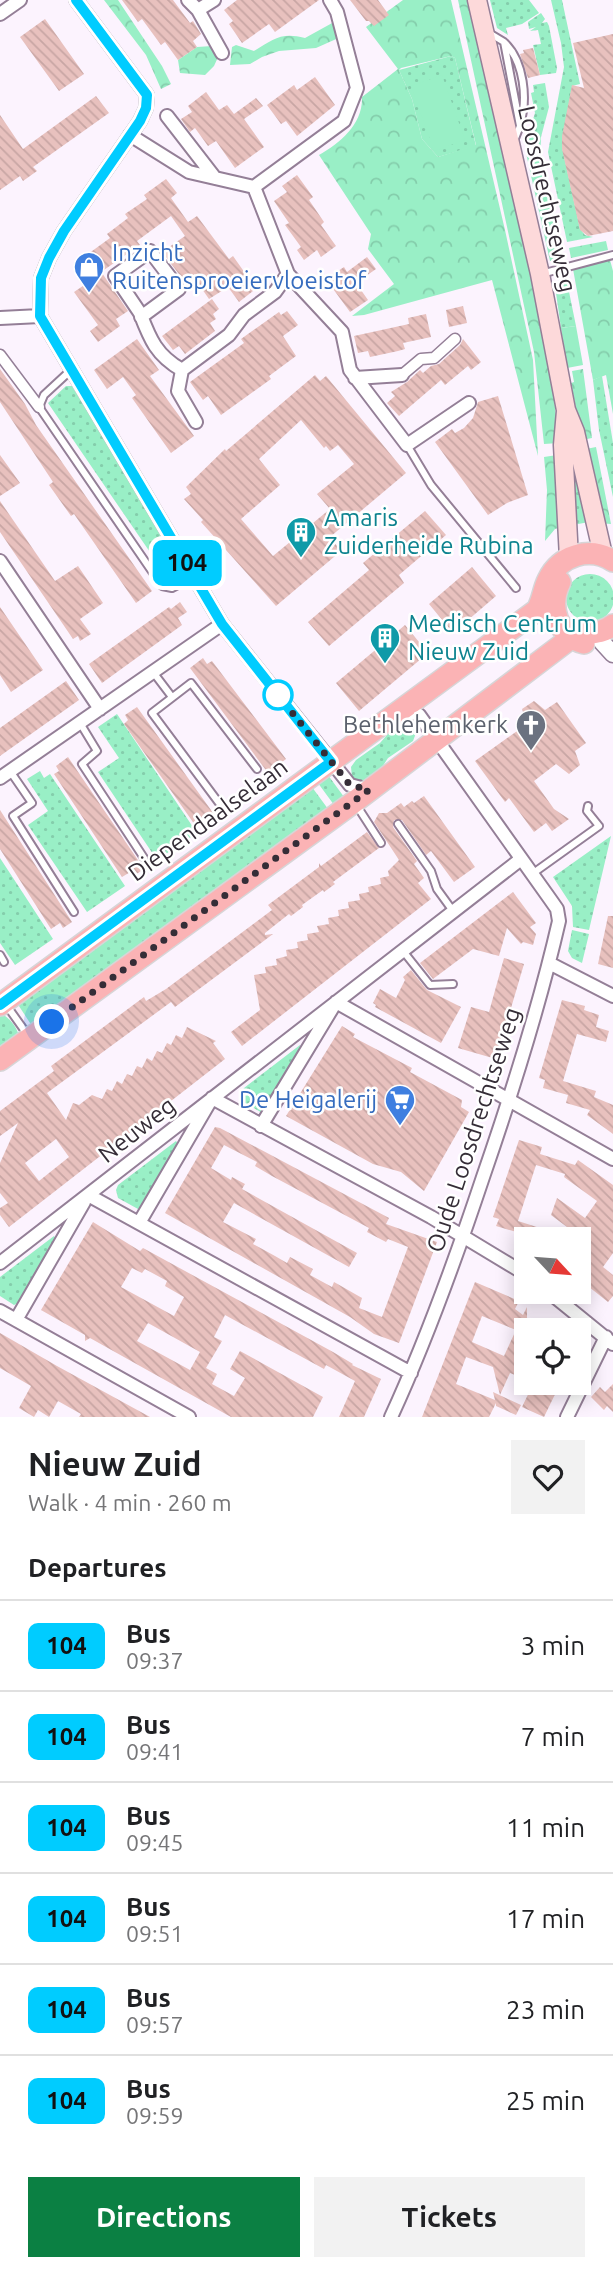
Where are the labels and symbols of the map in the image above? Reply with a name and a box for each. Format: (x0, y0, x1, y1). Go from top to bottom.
street label: Loosdrechtseweg (513, 103, 582, 295)
place label: Inzicht Ruitensproeiervloeistof (112, 239, 367, 294)
shop icon: Inzicht Ruitensproeiervloeistof (72, 250, 106, 294)
place label: Amaris Zuiderheide Rubina (324, 504, 533, 559)
building icon: Amaris Zuiderheide Rubina (284, 515, 318, 559)
line badge: 104 (147, 540, 227, 586)
place label: Medisch Centrum Nieuw Zuid (408, 610, 597, 665)
building icon: Medisch Centrum Nieuw Zuid (368, 621, 402, 665)
unlabelled marker (263, 680, 293, 710)
church icon: Bethlehemkerk (514, 708, 548, 752)
place label: Bethlehemkerk (343, 711, 508, 738)
street label: Diependaalselaan (123, 753, 293, 886)
your location (34, 1004, 69, 1039)
street label: Oude Loosdrechtseweg (421, 1004, 526, 1256)
supermarket icon: De Heigalerij (383, 1083, 417, 1127)
place label: De Heigalerij (239, 1086, 377, 1113)
street label: Neuweg (93, 1091, 180, 1168)
north arrow (514, 1227, 592, 1304)

